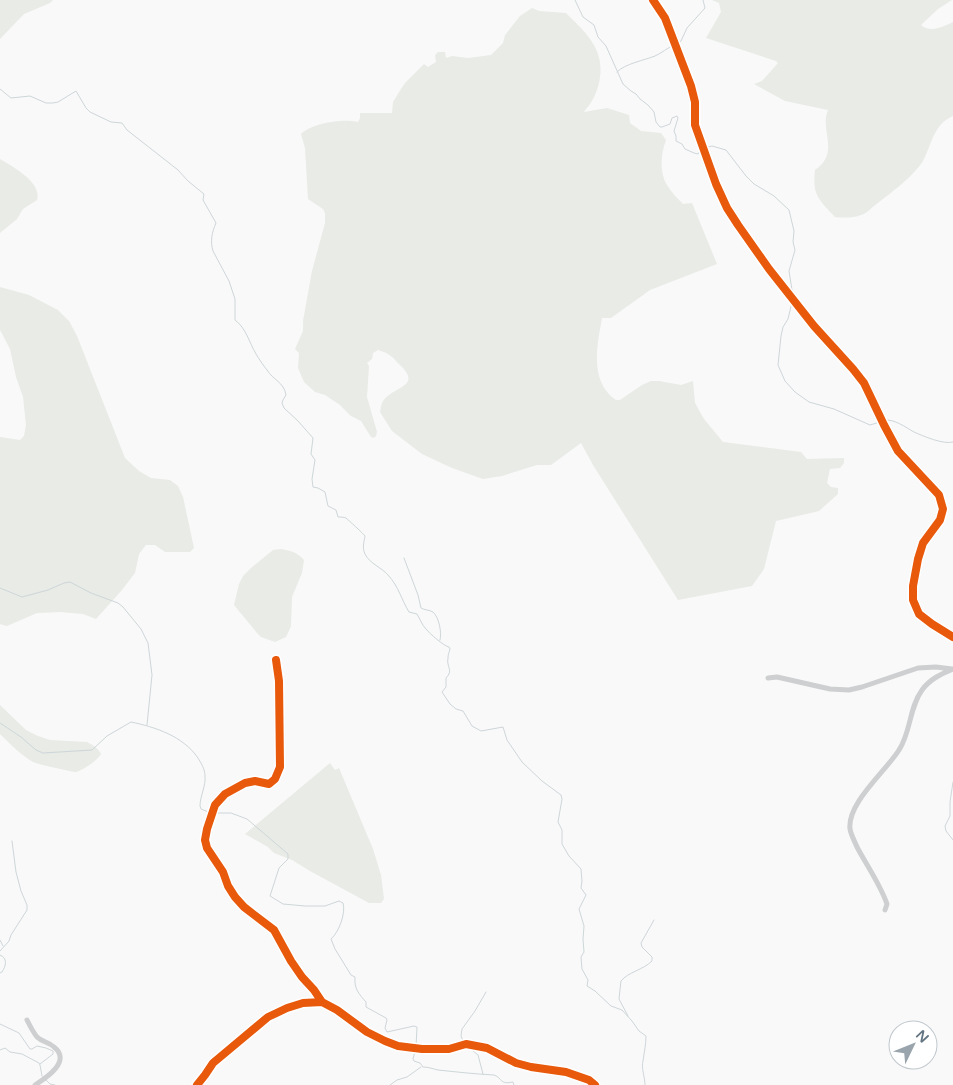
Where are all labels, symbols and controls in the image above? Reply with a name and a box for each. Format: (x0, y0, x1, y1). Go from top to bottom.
north arrow (888, 1020, 938, 1070)
text: N (912, 1027, 932, 1046)

